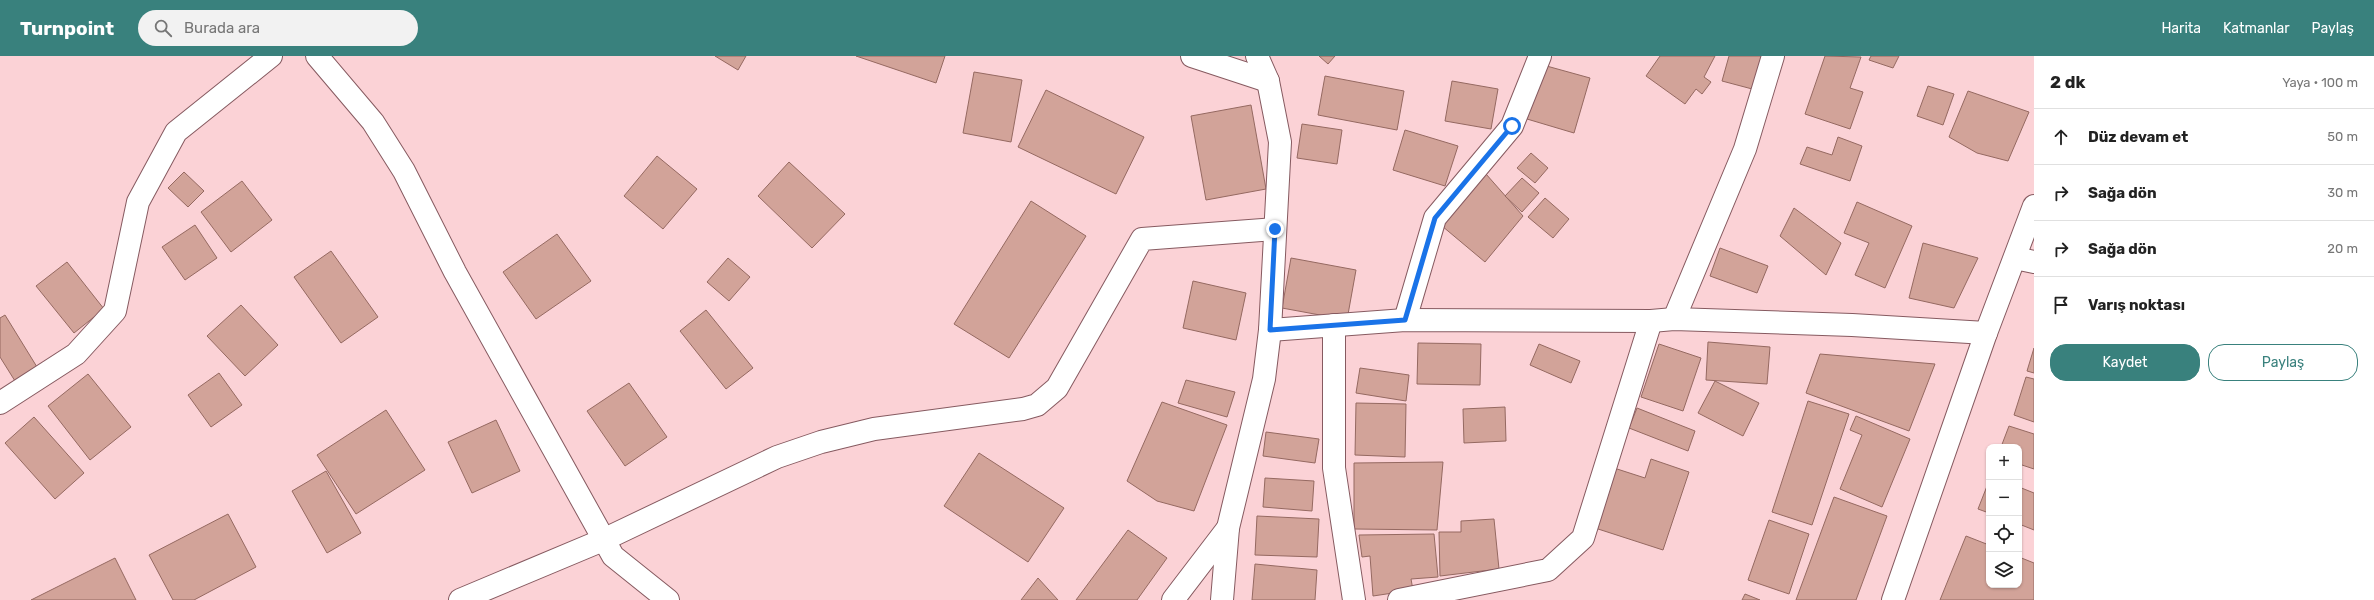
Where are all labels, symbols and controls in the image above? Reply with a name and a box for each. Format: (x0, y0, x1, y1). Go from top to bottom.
search box (138, 10, 418, 46)
text: Turnpoint (20, 17, 114, 40)
icon: search (152, 17, 174, 39)
text: Burada ara (184, 19, 260, 37)
text: Harita (2161, 20, 2201, 37)
text: Katmanlar (2223, 20, 2290, 37)
text: Paylaş (2312, 20, 2354, 37)
text: 2 dk (2050, 72, 2085, 92)
text: Yaya · 100 m (2282, 75, 2358, 90)
route start (1503, 117, 1521, 135)
icon: ahead (2050, 126, 2072, 148)
text: Düz devam et (2088, 128, 2188, 146)
text: 50 m (2327, 129, 2358, 144)
icon: right (2050, 182, 2072, 204)
text: Sağa dön (2088, 184, 2157, 202)
text: 30 m (2327, 185, 2358, 200)
route end (1266, 220, 1284, 238)
icon: right (2050, 238, 2072, 260)
text: Sağa dön (2088, 240, 2157, 258)
text: 20 m (2327, 241, 2358, 256)
icon: arrive (2050, 294, 2072, 316)
text: Varış noktası (2088, 296, 2185, 314)
button: Kaydet (2050, 344, 2200, 381)
button: Paylaş (2208, 344, 2358, 381)
map controls (1986, 444, 2022, 588)
button: + (1986, 444, 2022, 480)
button: − (1986, 480, 2022, 516)
button: locate (1986, 516, 2022, 552)
button: layers (1986, 552, 2022, 588)

